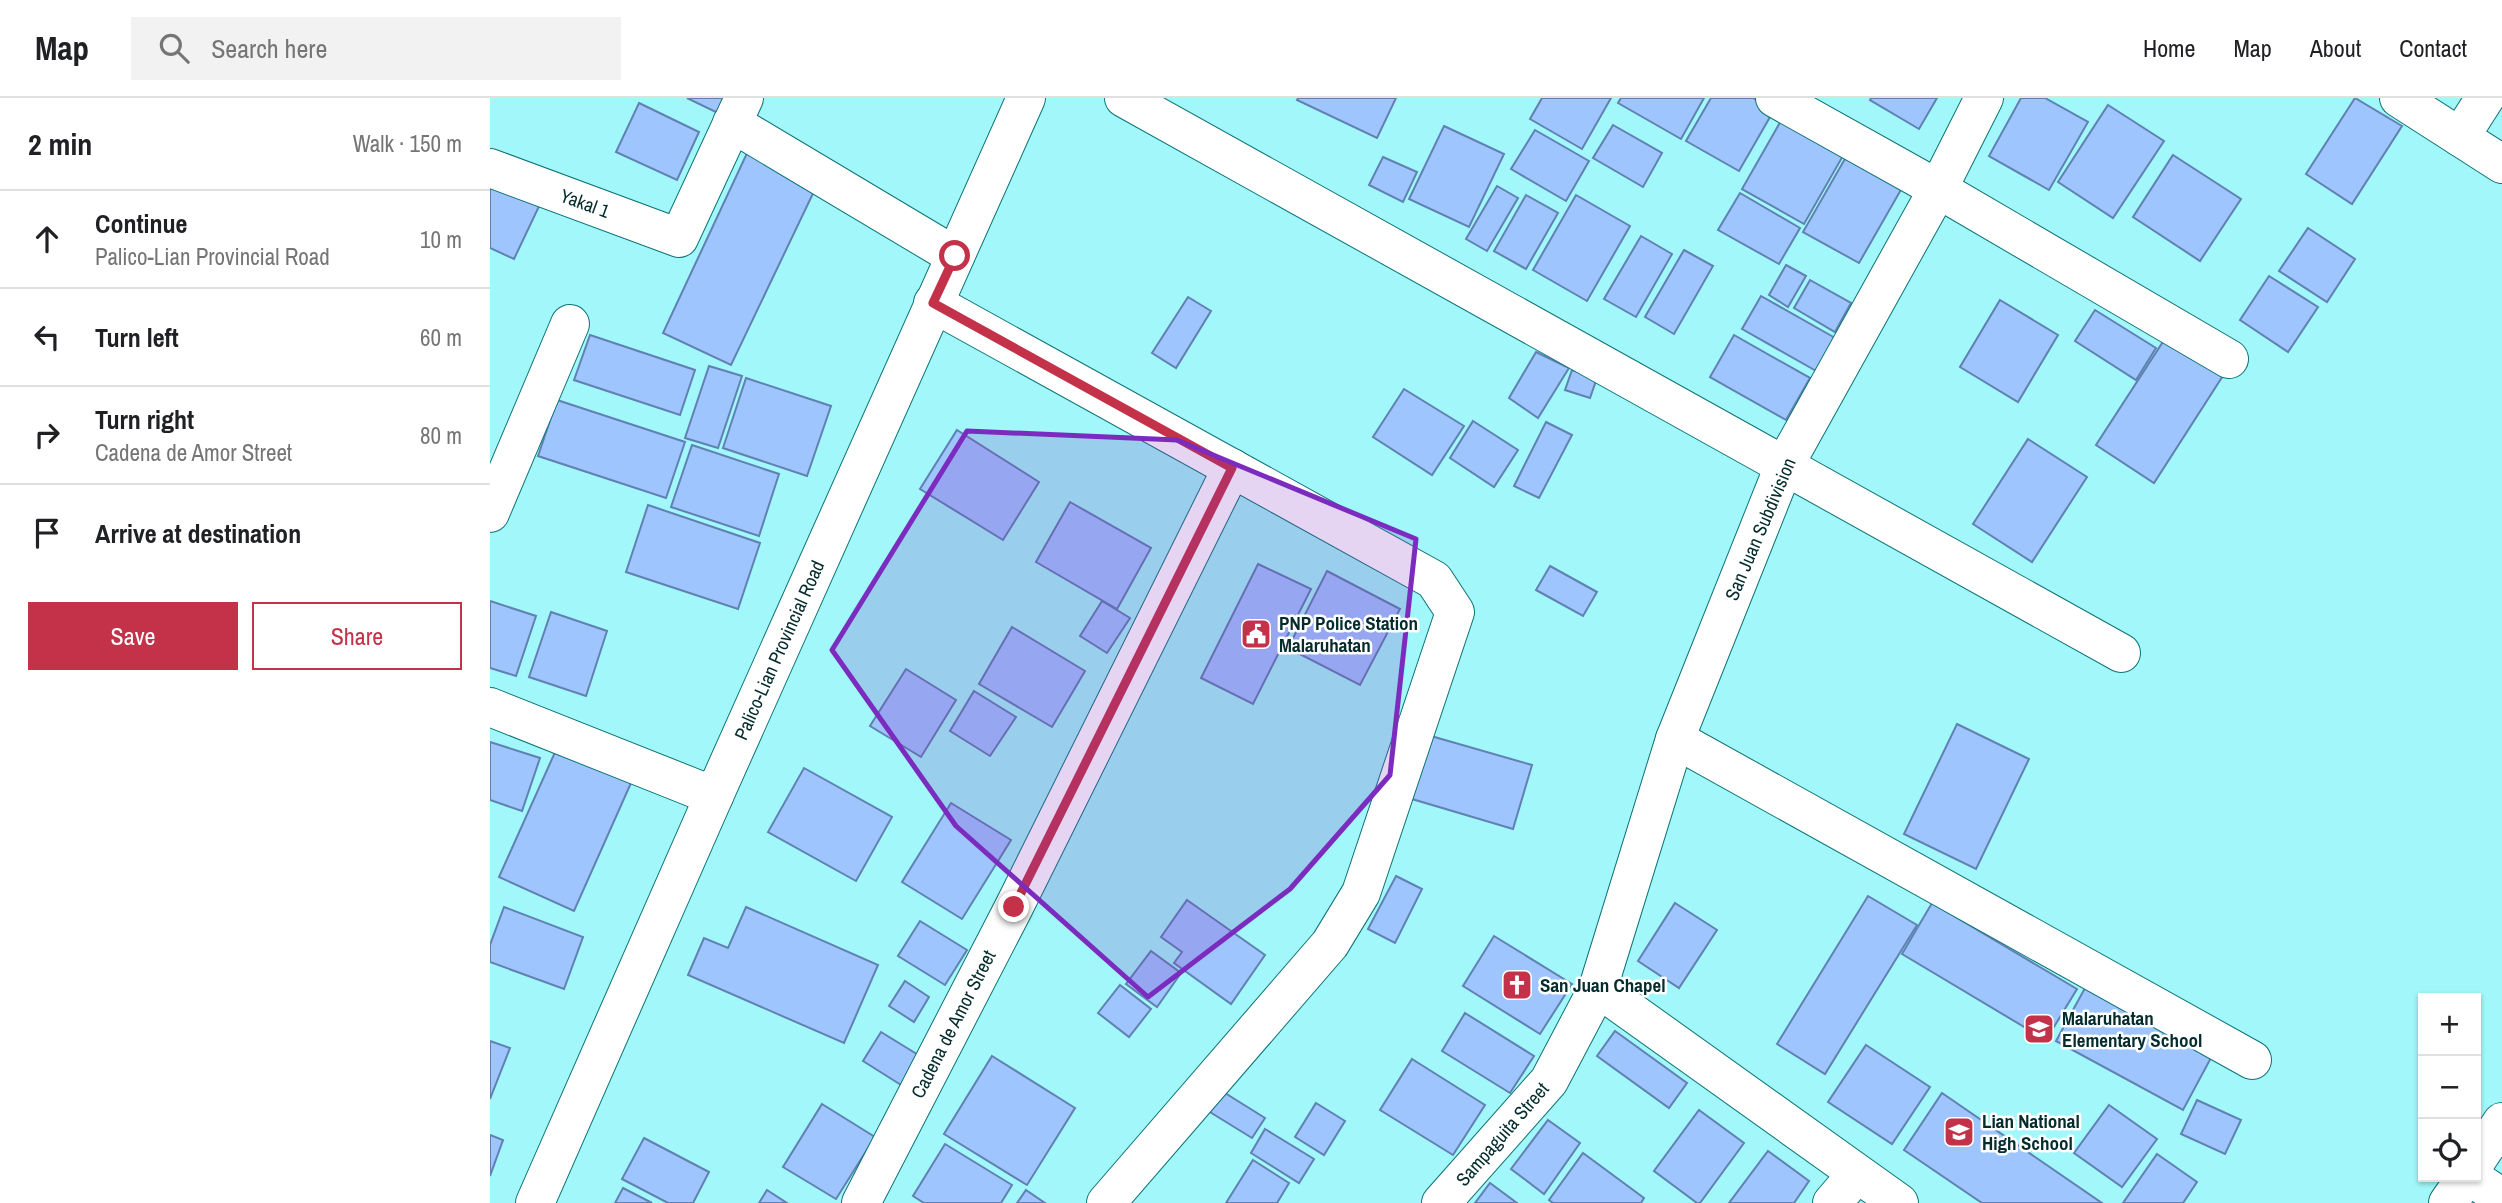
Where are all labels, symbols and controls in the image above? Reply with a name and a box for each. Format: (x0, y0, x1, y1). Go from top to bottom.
search box (131, 17, 621, 80)
text: Map (35, 26, 89, 70)
icon: search (155, 29, 193, 67)
text: Search here (211, 31, 327, 66)
text: Home (2143, 32, 2195, 64)
text: Map (2233, 32, 2272, 64)
text: About (2310, 32, 2361, 64)
text: Contact (2399, 32, 2467, 64)
text: 2 min (28, 124, 92, 164)
text: Walk · 150 m (353, 128, 462, 159)
street label: Yakal 1 (557, 182, 614, 224)
text: Continue (95, 206, 187, 241)
icon: ahead (28, 220, 66, 258)
text: 10 m (420, 224, 462, 255)
route start (939, 240, 970, 271)
text: Palico-Lian Provincial Road (95, 241, 330, 272)
icon: left (28, 318, 66, 356)
text: Turn left (95, 320, 179, 355)
text: 60 m (420, 322, 462, 353)
text: Turn right (95, 402, 194, 437)
icon: right (28, 416, 66, 454)
text: 80 m (420, 420, 462, 451)
text: Cadena de Amor Street (95, 437, 292, 468)
street label: San Juan Subdivision (1718, 454, 1802, 604)
icon: arrive (28, 514, 66, 552)
text: Arrive at destination (95, 516, 301, 551)
street label: Palico-Lian Provincial Road (728, 556, 830, 744)
button: Save (28, 602, 238, 670)
button: Share (252, 602, 462, 670)
place label: PNP Police Station Malaruhatan (1279, 610, 1418, 658)
public building icon: PNP Police Station Malaruhatan (1239, 617, 1273, 651)
route end (998, 891, 1029, 922)
street label: Cadena de Amor Street (904, 945, 1002, 1102)
church icon: San Juan Chapel (1500, 968, 1534, 1002)
place label: San Juan Chapel (1540, 972, 1666, 998)
map controls (2418, 993, 2481, 1182)
button: + (2418, 993, 2481, 1056)
place label: Malaruhatan Elementary School (2062, 1005, 2202, 1053)
school or university icon: Malaruhatan Elementary School (2022, 1012, 2056, 1046)
button: − (2418, 1056, 2481, 1119)
street label: Sampaguita Street (1450, 1076, 1555, 1192)
place label: Lian National High School (1982, 1108, 2080, 1156)
school or university icon: Lian National High School (1942, 1115, 1976, 1149)
button: locate (2418, 1119, 2481, 1182)

